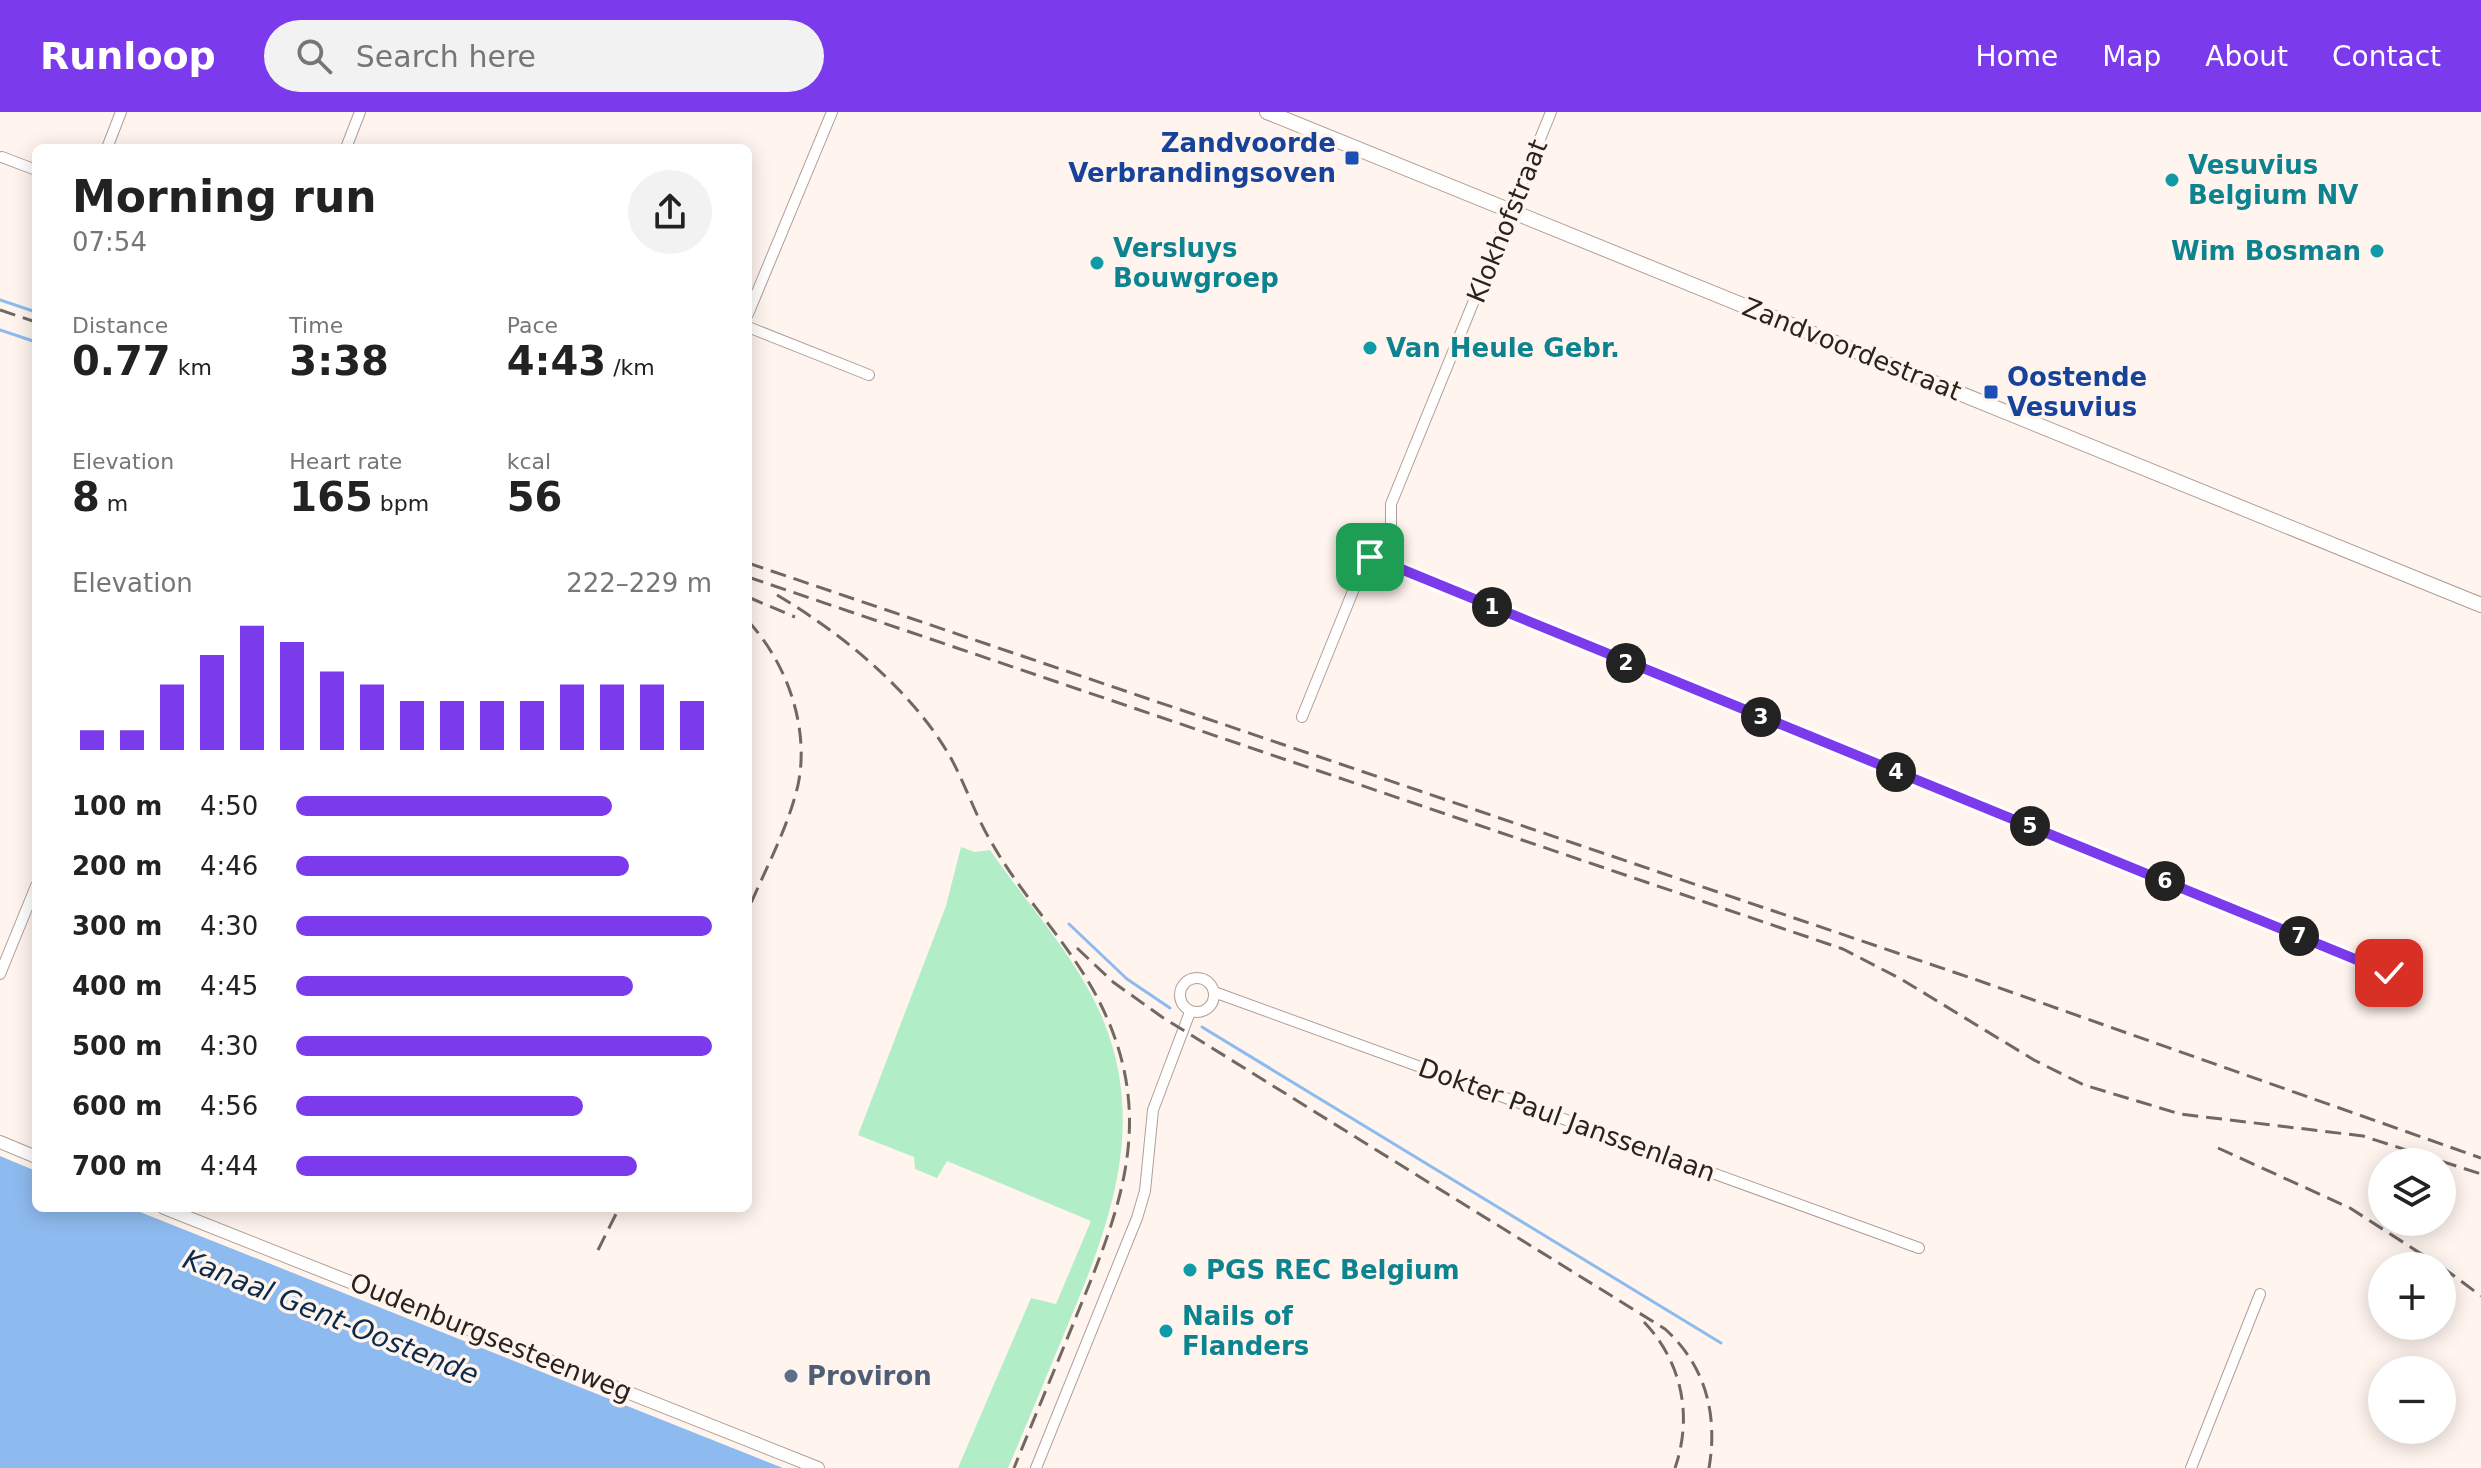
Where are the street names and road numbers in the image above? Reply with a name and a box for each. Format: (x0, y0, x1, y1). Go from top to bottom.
street label: Klokhofstraat (1461, 135, 1553, 307)
street label: Zandvoordestraat (1738, 291, 1966, 407)
street label: Dokter Paul Janssenlaan (1414, 1052, 1720, 1188)
street label: Oudenburgsesteenweg (346, 1267, 636, 1407)

